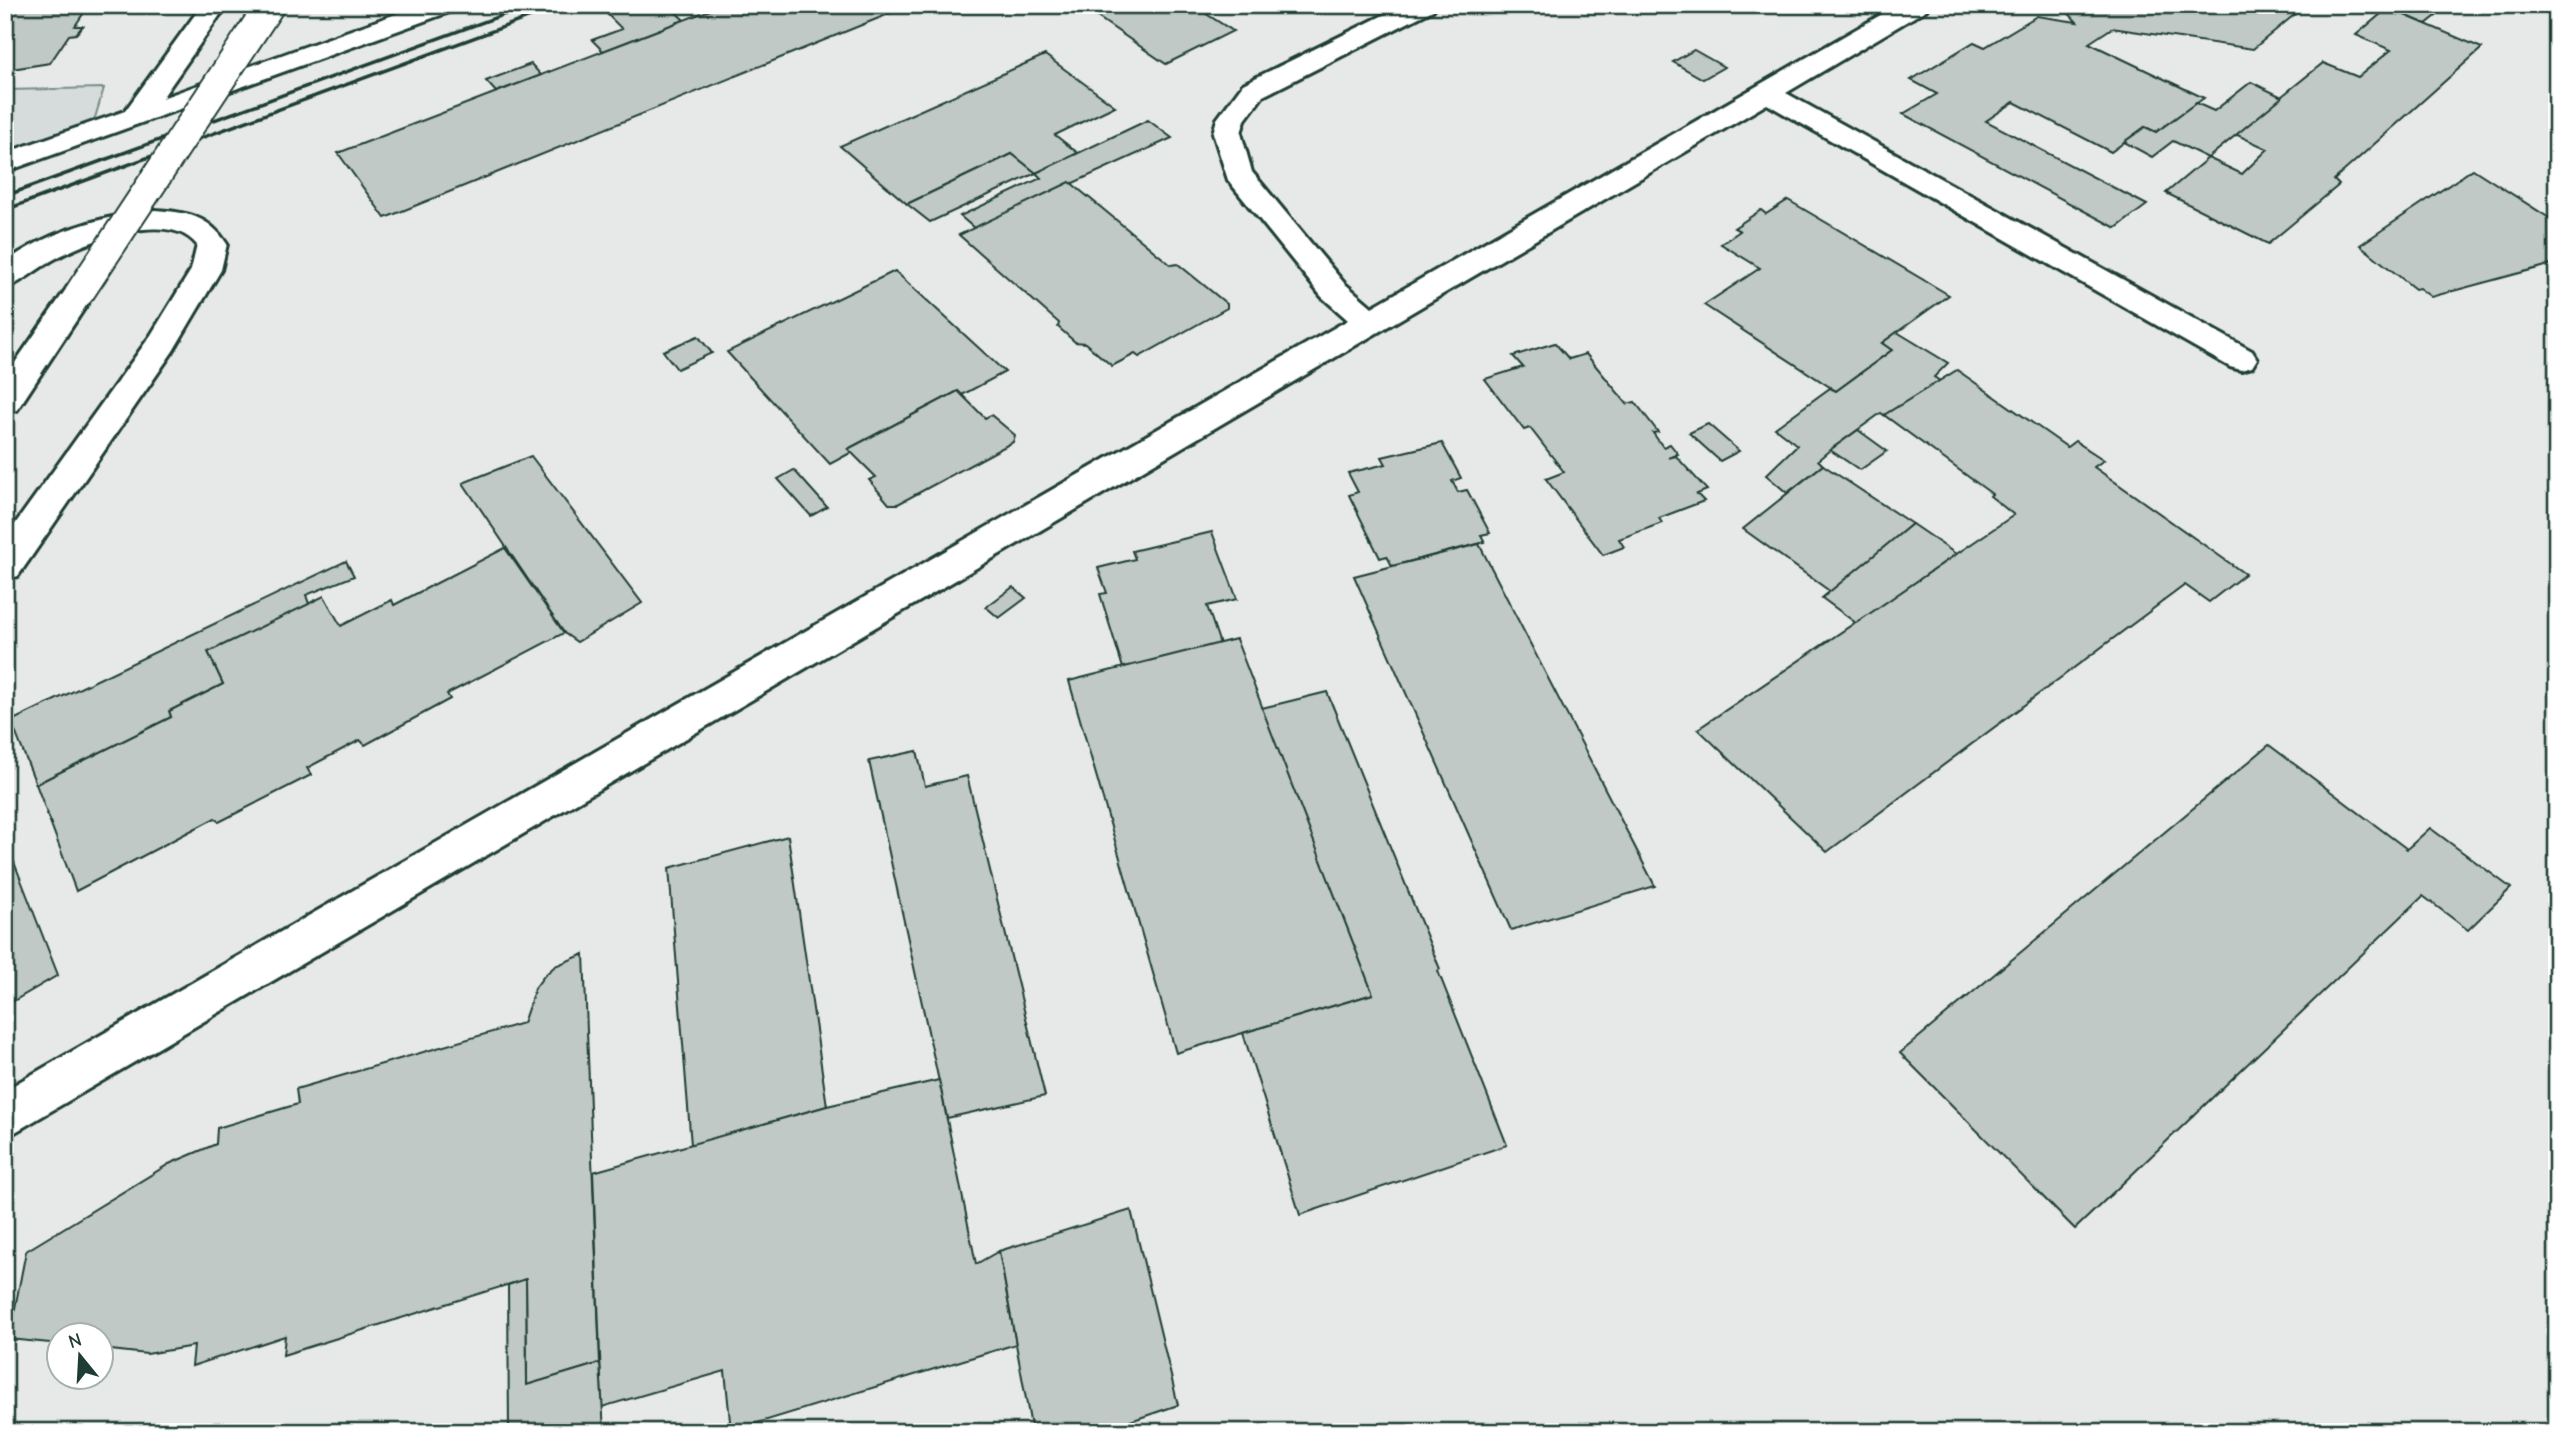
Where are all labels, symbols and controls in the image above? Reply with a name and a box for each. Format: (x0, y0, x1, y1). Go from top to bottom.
north arrow (46, 1322, 116, 1392)
text: N (66, 1328, 84, 1353)

